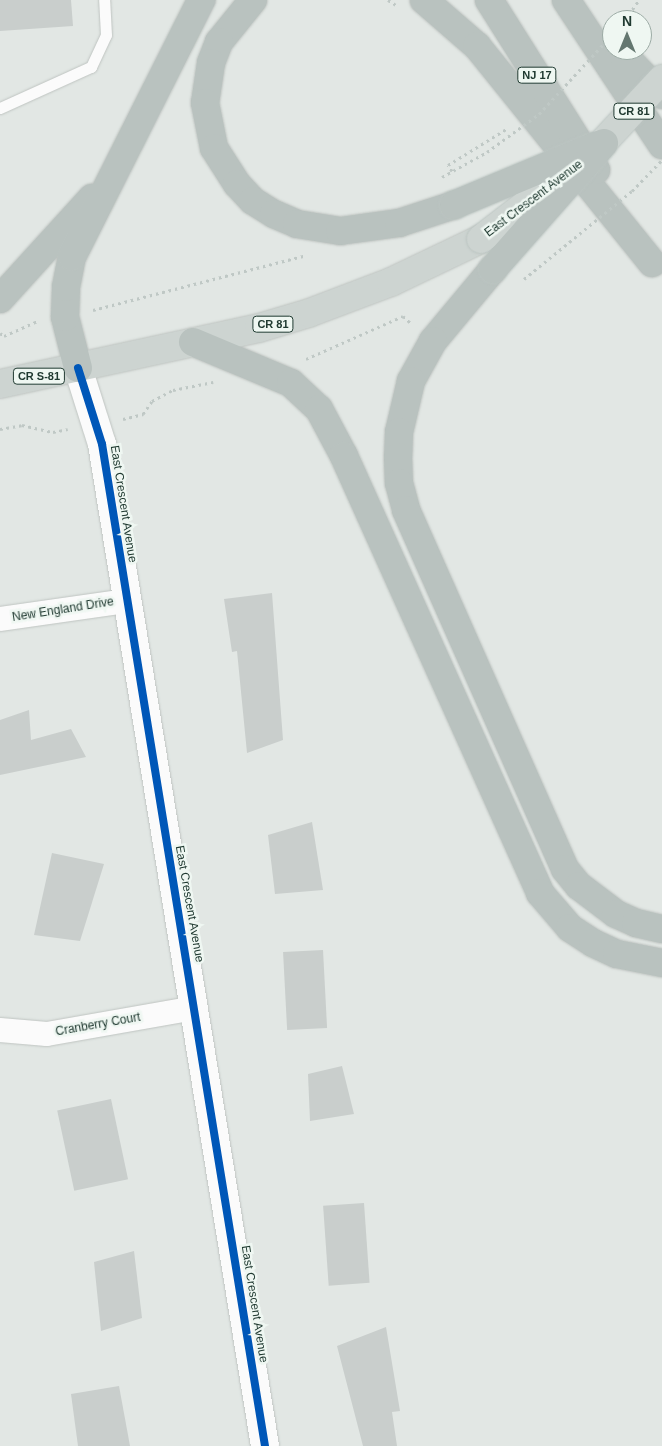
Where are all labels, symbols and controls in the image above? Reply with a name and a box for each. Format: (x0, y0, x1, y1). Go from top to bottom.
north arrow (602, 10, 652, 60)
text: N (622, 13, 632, 29)
road number: NJ 17 (517, 66, 557, 84)
road number: CR 81 (613, 102, 655, 120)
street label: East Crescent Avenue (482, 157, 586, 241)
road number: CR 81 (252, 316, 294, 332)
road number: CR S-81 (13, 368, 65, 384)
street label: East Crescent Avenue (107, 444, 139, 564)
street label: New England Drive (11, 595, 115, 625)
street label: East Crescent Avenue (172, 844, 206, 964)
street label: Cranberry Court (54, 1010, 142, 1040)
street label: East Crescent Avenue (238, 1244, 270, 1364)

